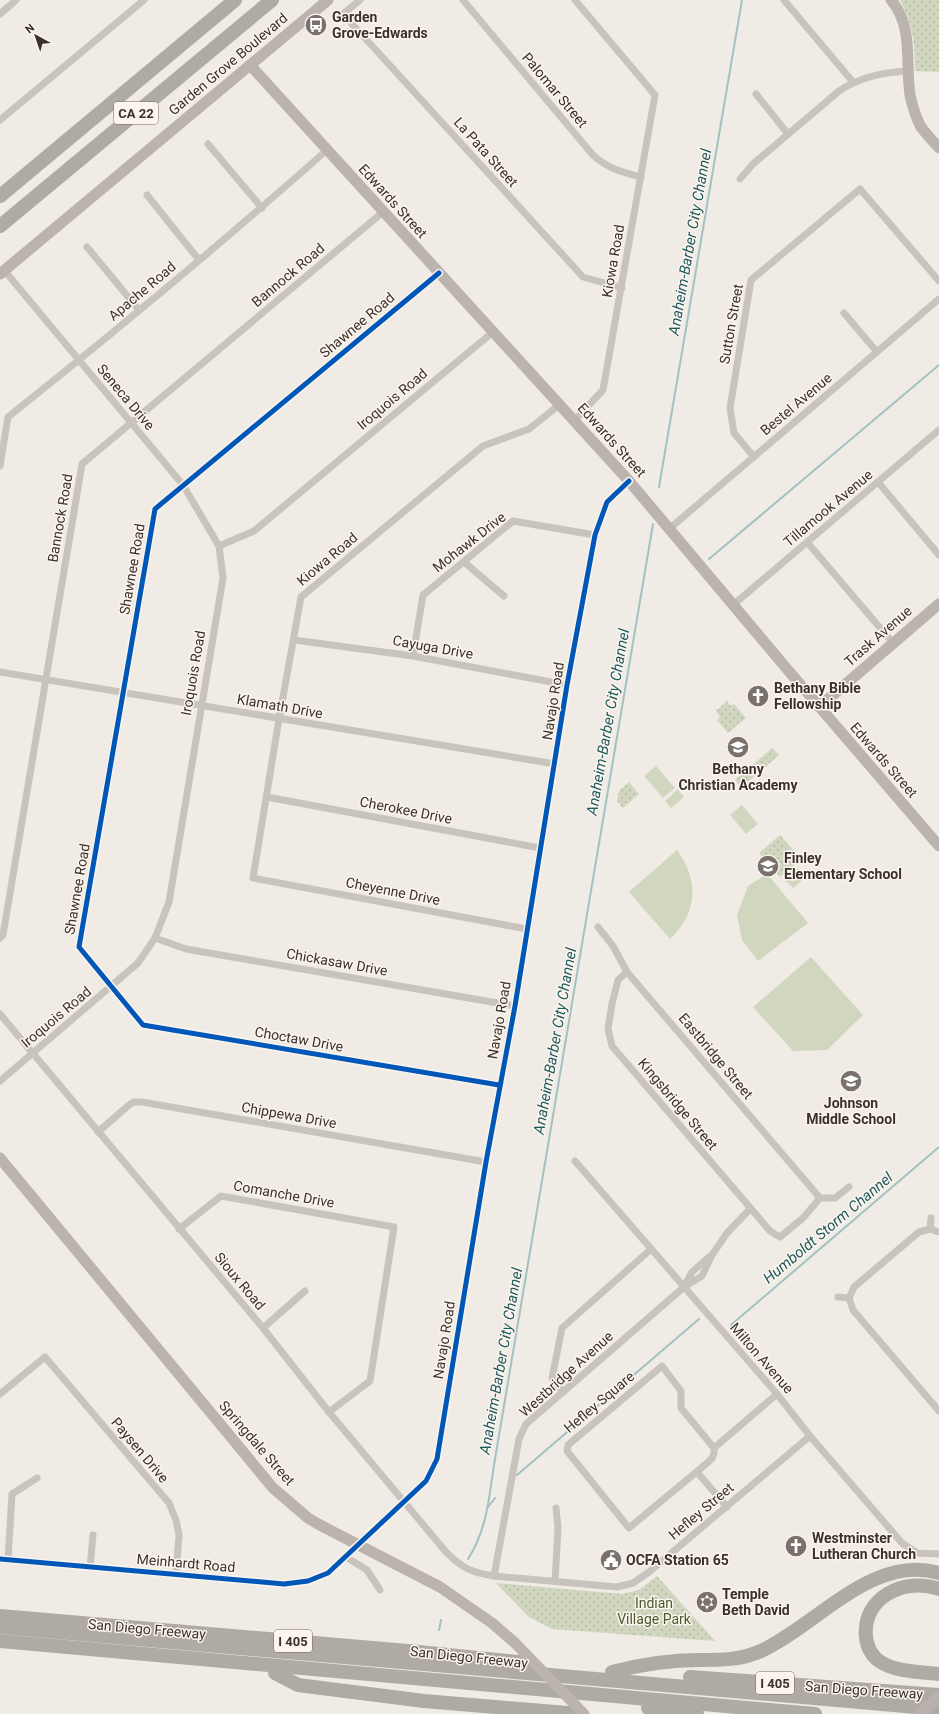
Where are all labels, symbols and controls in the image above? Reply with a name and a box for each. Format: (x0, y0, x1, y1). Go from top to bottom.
place label: Garden Grove-Edwards (332, 9, 428, 41)
street label: Garden Grove Boulevard (165, 10, 291, 118)
bus stop icon: Garden Grove-Edwards (303, 12, 329, 38)
north arrow (16, 16, 56, 56)
text: N (23, 21, 37, 36)
street label: Palomar Street (519, 49, 591, 131)
road number: CA 22 (114, 102, 158, 124)
street label: La Pata Street (451, 114, 522, 190)
water label: Anaheim-Barber City Channel (665, 147, 715, 338)
street label: Edwards Street (356, 161, 431, 242)
street label: Kiowa Road (599, 223, 627, 299)
street label: Bannock Road (248, 240, 328, 310)
street label: Apache Road (105, 258, 179, 324)
street label: Sutton Street (716, 282, 746, 365)
street label: Shawnee Road (316, 289, 398, 361)
street label: Seneca Drive (94, 361, 158, 433)
street label: Iroquois Road (354, 365, 430, 433)
street label: Bestel Avenue (757, 370, 835, 438)
street label: Edwards Street (575, 400, 650, 481)
street label: Tillamook Avenue (780, 466, 876, 550)
street label: Bannock Road (44, 472, 76, 564)
street label: Mohawk Drive (429, 509, 509, 575)
street label: Shawnee Road (116, 522, 148, 616)
street label: Kiowa Road (294, 529, 360, 589)
street label: Trask Avenue (841, 603, 915, 669)
water label: Anaheim-Barber City Channel (583, 627, 633, 818)
street label: Iroquois Road (178, 629, 208, 717)
street label: Cayuga Drive (392, 632, 474, 662)
street label: Navajo Road (539, 661, 567, 741)
place label: Bethany Bible Fellowship (774, 680, 861, 712)
church icon: Bethany Bible Fellowship (745, 683, 771, 709)
street label: Klamath Drive (236, 691, 324, 721)
street label: Edwards Street (847, 719, 921, 801)
school or university icon: Bethany Christian Academy (725, 734, 751, 760)
place label: Bethany Christian Academy (678, 761, 798, 793)
street label: Cherokee Drive (359, 793, 453, 827)
street label: Shawnee Road (61, 842, 93, 936)
place label: Finley Elementary School (784, 850, 902, 882)
school or university icon: Finley Elementary School (755, 853, 781, 879)
street label: Cheyenne Drive (344, 874, 442, 908)
street label: Chickasaw Drive (285, 945, 389, 979)
water label: Anaheim-Barber City Channel (530, 946, 580, 1137)
street label: Navajo Road (484, 980, 514, 1060)
street label: Iroquois Road (18, 983, 94, 1051)
street label: Eastbridge Street (675, 1010, 757, 1102)
street label: Choctaw Drive (253, 1023, 345, 1055)
street label: Kingsbridge Street (635, 1055, 721, 1153)
school or university icon: Johnson Middle School (838, 1068, 864, 1094)
place label: Johnson Middle School (806, 1095, 896, 1127)
street label: Chippewa Drive (240, 1099, 338, 1131)
water label: Humboldt Storm Channel (760, 1168, 897, 1287)
street label: Comanche Drive (232, 1177, 336, 1211)
street label: Sioux Road (211, 1249, 269, 1313)
water label: Anaheim-Barber City Channel (476, 1266, 526, 1457)
street label: Navajo Road (430, 1300, 458, 1380)
street label: Milton Avenue (727, 1319, 797, 1397)
street label: Westbridge Avenue (516, 1328, 616, 1420)
street label: Hefley Square (561, 1368, 637, 1436)
street label: Springdale Street (216, 1397, 298, 1489)
street label: Paysen Drive (108, 1414, 172, 1486)
street label: Hefley Street (665, 1479, 737, 1543)
place label: Westminster Lutheran Church (812, 1530, 916, 1562)
church icon: Westminster Lutheran Church (783, 1533, 809, 1559)
public building icon: OCFA Station 65 (598, 1547, 624, 1573)
street label: Meinhardt Road (136, 1551, 236, 1575)
place label: OCFA Station 65 (626, 1552, 729, 1568)
place label: Temple Beth David (722, 1586, 790, 1618)
synagogue icon: Temple Beth David (694, 1589, 720, 1615)
park label: Indian Village Park (617, 1595, 692, 1627)
street label: San Diego Freeway (87, 1616, 207, 1642)
road number: I 405 (274, 1630, 312, 1652)
street label: San Diego Freeway (409, 1643, 529, 1671)
road number: I 405 (756, 1672, 794, 1694)
street label: San Diego Freeway (805, 1678, 924, 1702)

